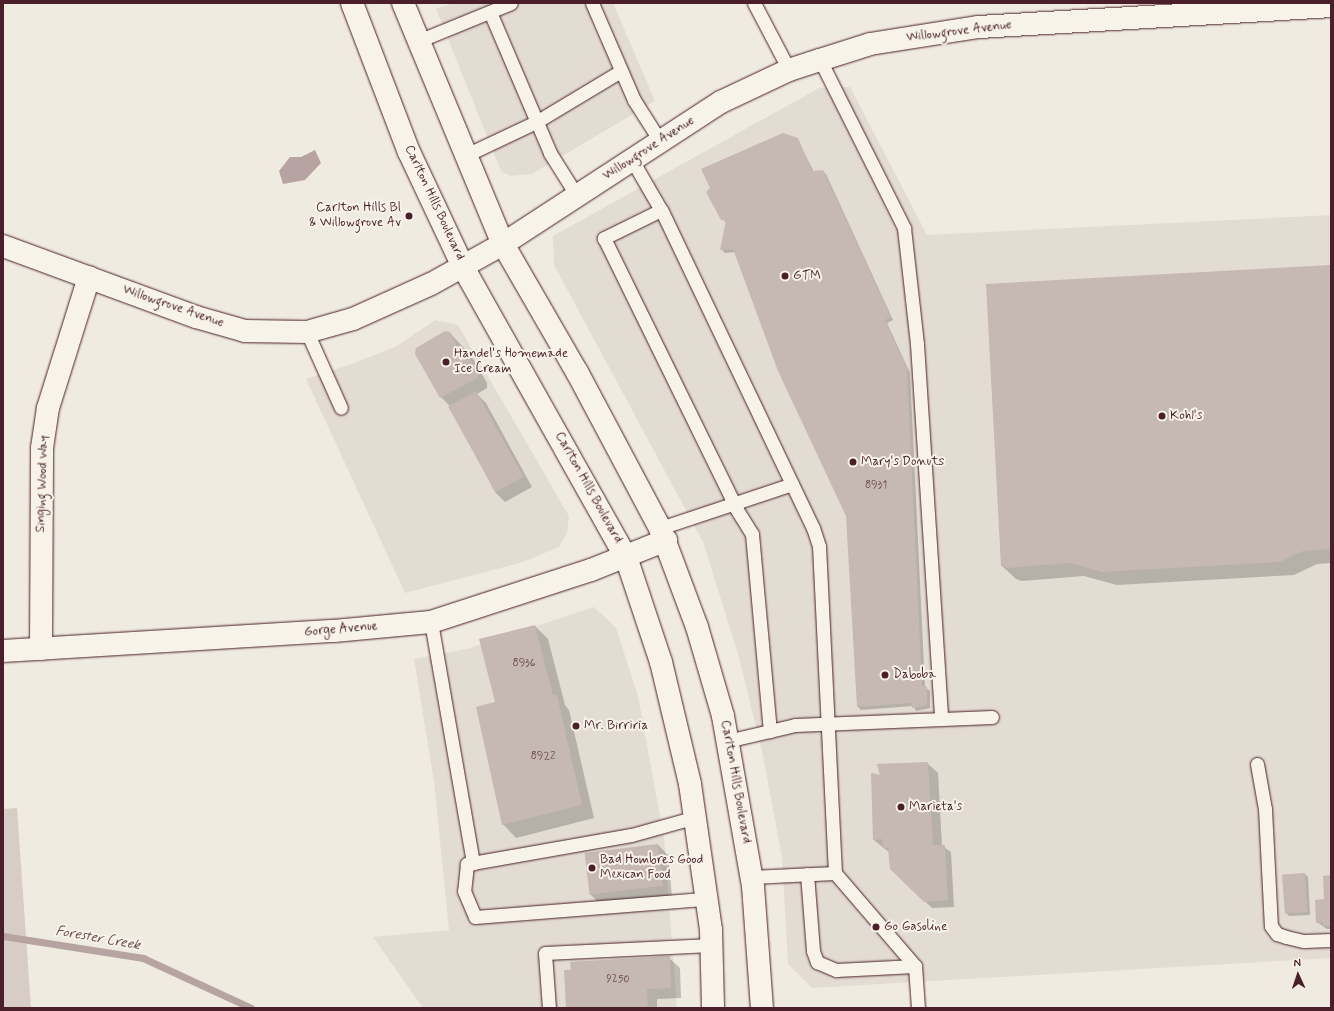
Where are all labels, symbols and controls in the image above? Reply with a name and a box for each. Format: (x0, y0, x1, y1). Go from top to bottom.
street label: Willowgrove Avenue (905, 18, 1013, 46)
street label: Willowgrove Avenue (600, 113, 698, 185)
street label: Carlton Hills Boulevard (401, 143, 467, 263)
place label: Carlton Hills Bl & Willowgrove Av (309, 201, 401, 232)
marker: Carlton Hills Bl & Willowgrove Av (404, 211, 414, 221)
place label: GTM (793, 268, 821, 284)
marker: GTM (780, 271, 790, 281)
street label: Willowgrove Avenue (120, 282, 226, 332)
place label: Handel's Homemade Ice Cream (454, 347, 571, 378)
marker: Handel's Homemade Ice Cream (441, 357, 451, 367)
place label: Kohl's (1170, 408, 1202, 424)
marker: Kohl's (1157, 411, 1167, 421)
street label: Carlton Hills Boulevard (551, 430, 625, 546)
street label: Singing Wood Way (33, 434, 53, 534)
place label: Mary's Donuts (861, 454, 940, 470)
marker: Mary's Donuts (848, 457, 858, 467)
house number: 8931 (865, 478, 887, 492)
street label: Gorge Avenue (302, 619, 380, 641)
house number: 8936 (513, 656, 535, 670)
place label: Daboba (893, 667, 936, 683)
marker: Daboba (880, 670, 890, 680)
place label: Mr. Birriria (584, 718, 648, 734)
street label: Carlton Hills Boulevard (716, 719, 754, 845)
marker: Mr. Birriria (571, 721, 581, 731)
house number: 8922 (531, 749, 555, 763)
place label: Marieta's (909, 799, 962, 815)
marker: Marieta's (896, 802, 906, 812)
place label: Bad Hombres Good Mexican Food (600, 853, 705, 884)
marker: Bad Hombres Good Mexican Food (587, 863, 597, 873)
place label: Go Gasoline (884, 919, 948, 935)
water label: Forester Creek (54, 922, 142, 954)
marker: Go Gasoline (871, 922, 881, 932)
north arrow (1278, 955, 1318, 995)
text: N (1293, 956, 1301, 970)
house number: 9250 (606, 972, 630, 986)

